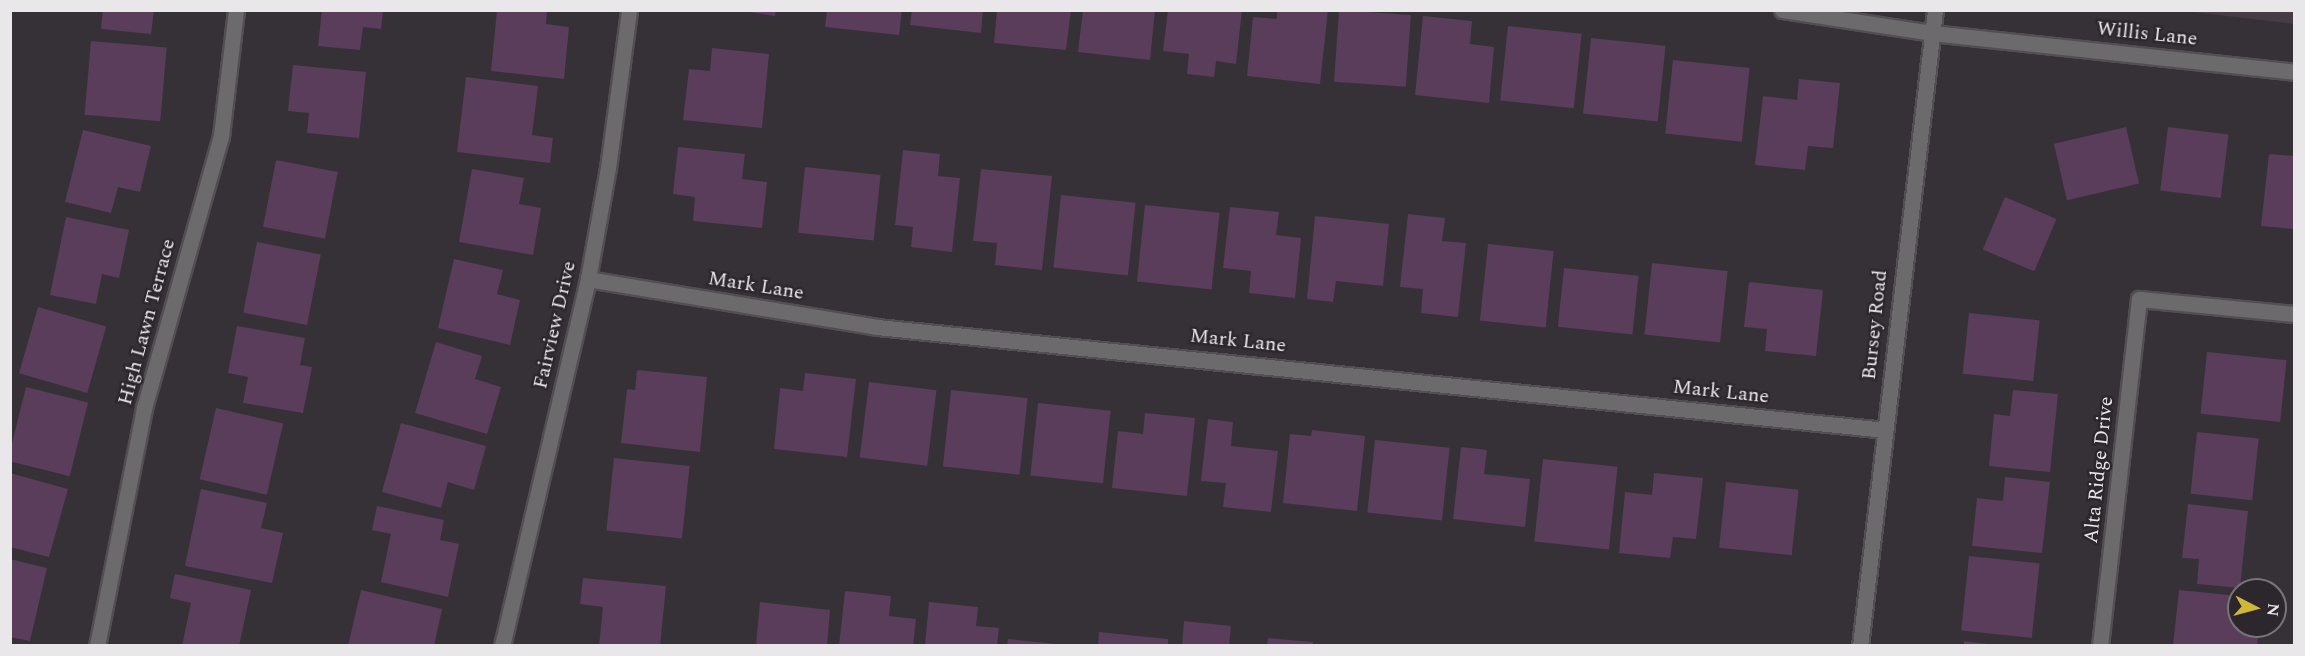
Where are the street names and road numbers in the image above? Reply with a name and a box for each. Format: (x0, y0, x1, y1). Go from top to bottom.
street label: Willis Lane (2095, 17, 2199, 51)
street label: High Lawn Terrace (113, 236, 181, 408)
street label: Fairview Drive (529, 259, 581, 391)
street label: Mark Lane (706, 267, 806, 305)
street label: Bursey Road (1857, 269, 1893, 381)
street label: Mark Lane (1189, 324, 1287, 358)
street label: Mark Lane (1672, 375, 1770, 409)
street label: Alta Ridge Drive (2079, 395, 2119, 545)

